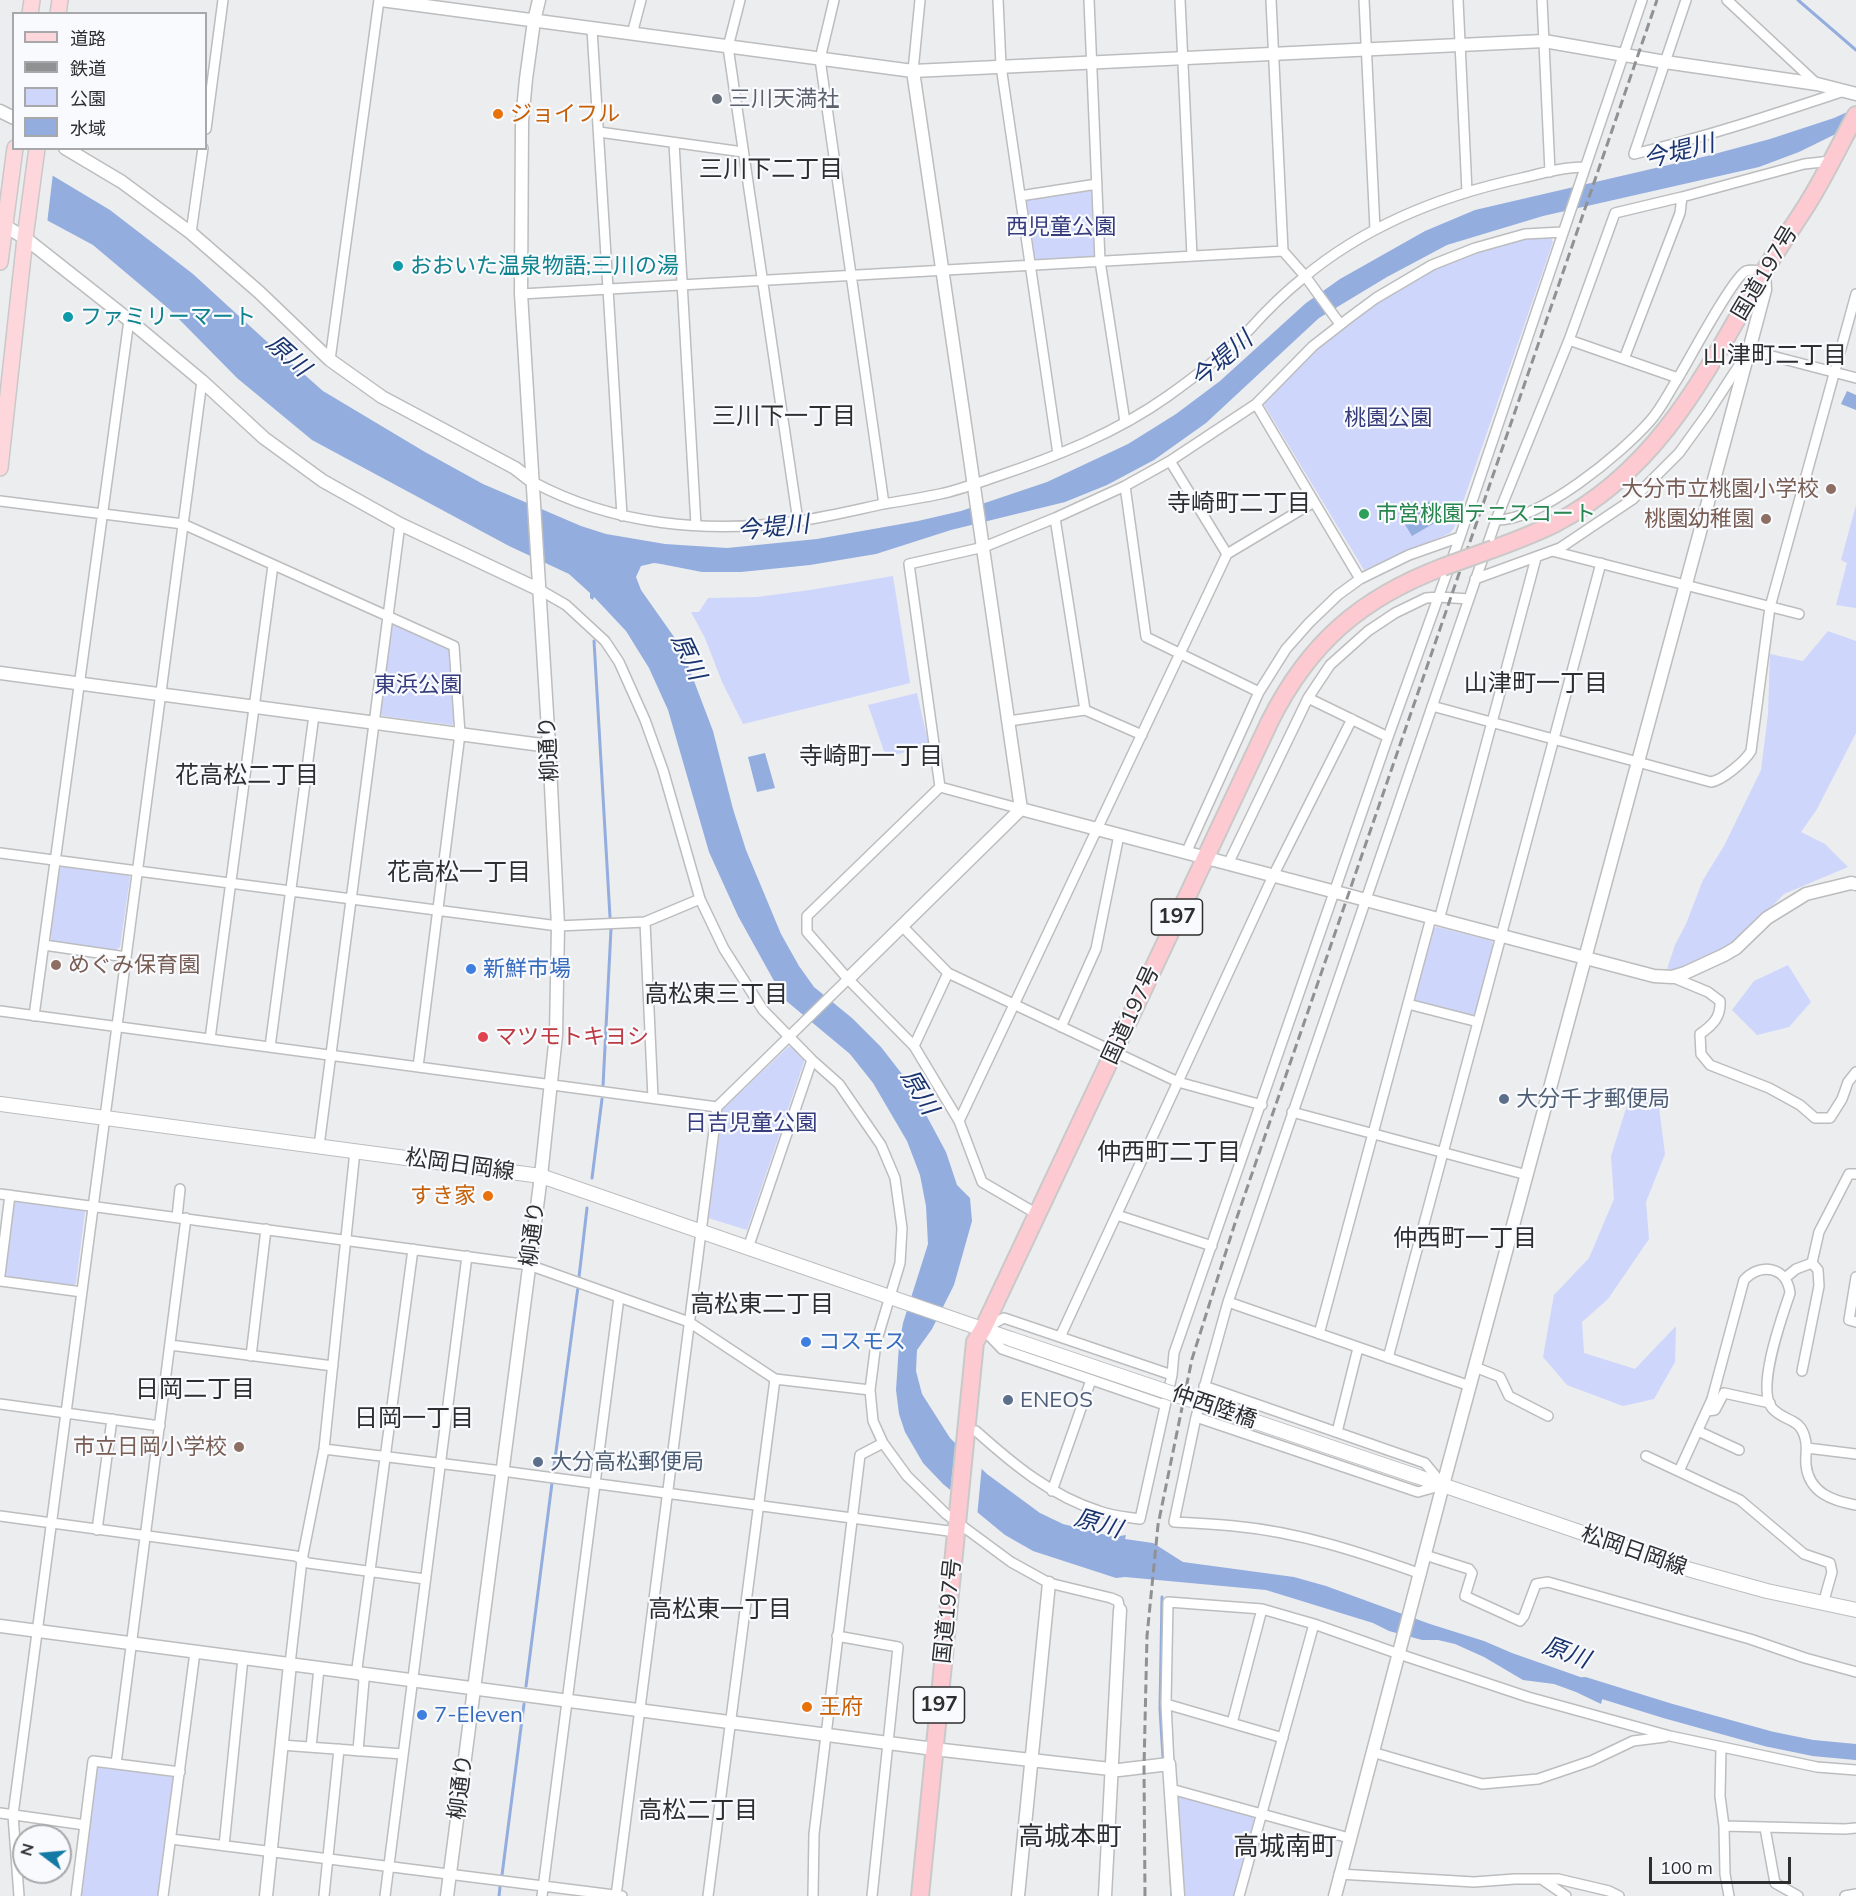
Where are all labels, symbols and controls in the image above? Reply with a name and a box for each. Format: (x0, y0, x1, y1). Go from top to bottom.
legend (12, 12, 207, 150)
text: 道路 (70, 27, 106, 50)
text: 鉄道 (70, 57, 106, 80)
place label: 三川天満社 (729, 86, 839, 112)
text: 公園 (70, 87, 106, 110)
marker: 三川天満社 (710, 92, 724, 106)
place label: ジョイフル (510, 101, 620, 127)
marker: ジョイフル (491, 107, 505, 121)
text: 水域 (70, 117, 106, 140)
water label: 今堤川 (1641, 129, 1717, 175)
district label: 三川下二丁目 (699, 156, 843, 184)
park label: 西児童公園 (1006, 214, 1116, 240)
street label: 国道197号 (1726, 221, 1804, 325)
place label: おおいた温泉物語;三川の湯 (410, 253, 679, 279)
marker: おおいた温泉物語;三川の湯 (391, 259, 405, 273)
place label: ファミリーマート (80, 304, 256, 330)
marker: ファミリーマート (61, 310, 75, 324)
water label: 今堤川 (1185, 326, 1259, 394)
water label: 原川 (261, 329, 315, 383)
district label: 山津町二丁目 (1703, 342, 1847, 370)
district label: 三川下一丁目 (712, 403, 856, 431)
park label: 桃園公園 (1344, 405, 1432, 431)
place label: 大分市立桃園小学校 (1621, 476, 1819, 502)
marker: 大分市立桃園小学校 (1824, 482, 1838, 496)
district label: 寺崎町二丁目 (1167, 490, 1311, 518)
place label: 市営桃園テニスコート (1376, 501, 1596, 527)
place label: 桃園幼稚園 (1644, 506, 1754, 532)
marker: 市営桃園テニスコート (1357, 507, 1371, 521)
water label: 今堤川 (736, 510, 810, 546)
marker: 桃園幼稚園 (1759, 512, 1773, 526)
water label: 原川 (665, 629, 711, 685)
district label: 山津町一丁目 (1464, 670, 1608, 698)
park label: 東浜公園 (374, 672, 462, 698)
street label: 柳通り (534, 715, 564, 783)
district label: 寺崎町一丁目 (799, 743, 943, 771)
district label: 花高松二丁目 (175, 762, 319, 790)
district label: 花高松一丁目 (387, 859, 531, 887)
road number: 197 (1152, 899, 1202, 935)
place label: めぐみ保育園 (68, 952, 200, 978)
place label: 新鮮市場 (483, 956, 571, 982)
marker: めぐみ保育園 (49, 958, 63, 972)
marker: 新鮮市場 (464, 962, 478, 976)
street label: 国道197号 (1097, 962, 1165, 1068)
district label: 高松東三丁目 (644, 981, 788, 1009)
place label: マツモトキヨシ (495, 1024, 649, 1050)
marker: マツモトキヨシ (476, 1030, 490, 1044)
water label: 原川 (894, 1064, 944, 1120)
place label: 大分千才郵便局 (1516, 1086, 1670, 1112)
marker: 大分千才郵便局 (1497, 1092, 1511, 1106)
park label: 日吉児童公園 (685, 1110, 817, 1136)
district label: 仲西町二丁目 (1097, 1139, 1241, 1167)
street label: 松岡日岡線 (404, 1144, 516, 1186)
place label: すき家 (410, 1183, 476, 1209)
marker: すき家 (481, 1189, 495, 1203)
street label: 柳通り (516, 1200, 550, 1268)
district label: 仲西町一丁目 (1393, 1225, 1537, 1253)
district label: 高松東二丁目 (690, 1291, 834, 1319)
place label: コスモス (818, 1329, 906, 1355)
marker: コスモス (799, 1335, 813, 1349)
district label: 日岡二丁目 (135, 1376, 255, 1404)
street label: 仲西陸橋 (1168, 1380, 1260, 1434)
place label: ENEOS (1020, 1387, 1093, 1413)
marker: ENEOS (1001, 1393, 1015, 1407)
district label: 日岡一丁目 (354, 1405, 474, 1433)
place label: 市立日岡小学校 (73, 1434, 227, 1460)
marker: 市立日岡小学校 (232, 1440, 246, 1454)
place label: 大分高松郵便局 (550, 1449, 704, 1475)
marker: 大分高松郵便局 (531, 1455, 545, 1469)
water label: 原川 (1071, 1504, 1125, 1544)
street label: 松岡日岡線 (1578, 1521, 1690, 1581)
street label: 国道197号 (929, 1557, 967, 1665)
district label: 高松東一丁目 (648, 1596, 792, 1624)
water label: 原川 (1539, 1631, 1593, 1675)
road number: 197 (914, 1687, 964, 1723)
place label: 王府 (819, 1694, 863, 1720)
marker: 王府 (800, 1700, 814, 1714)
place label: 7-Eleven (434, 1702, 523, 1728)
marker: 7-Eleven (415, 1708, 429, 1722)
street label: 柳通り (444, 1753, 478, 1821)
district label: 高松二丁目 (638, 1797, 758, 1825)
district label: 高城本町 (1018, 1821, 1122, 1853)
north arrow (12, 1824, 72, 1884)
district label: 高城南町 (1233, 1831, 1337, 1863)
text: N (15, 1841, 38, 1858)
scale bar (1652, 1845, 1794, 1883)
text: 100 m (1660, 1856, 1713, 1879)

